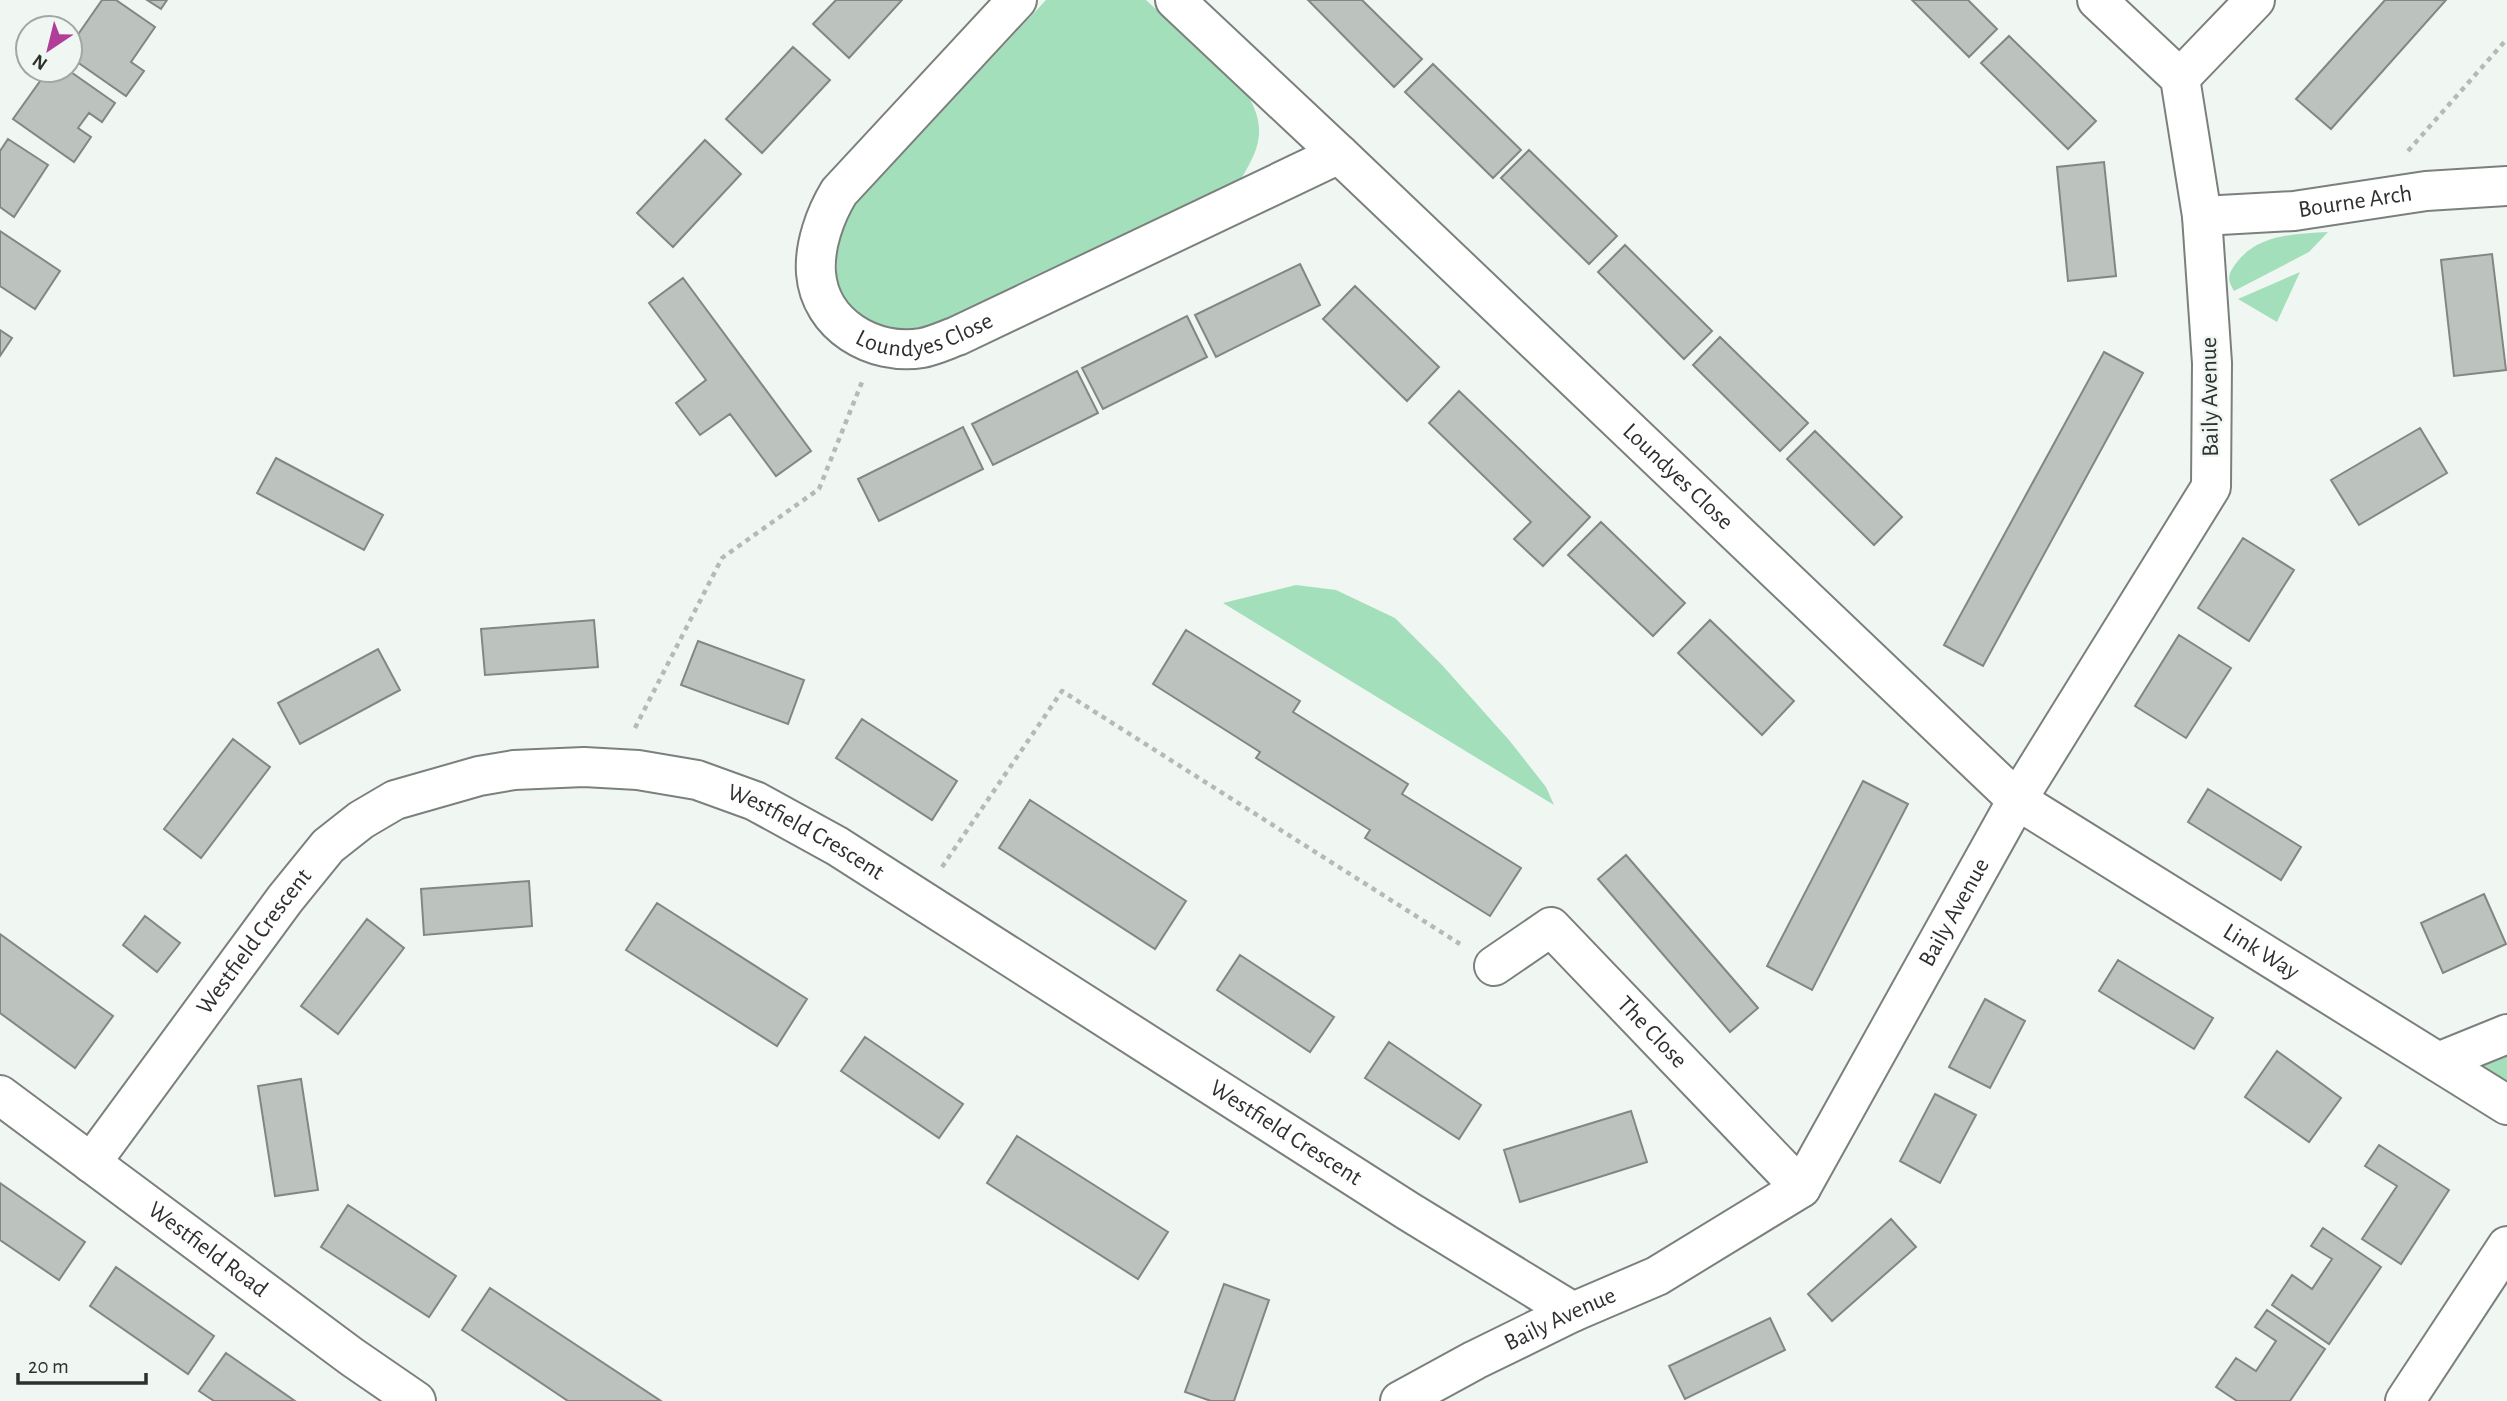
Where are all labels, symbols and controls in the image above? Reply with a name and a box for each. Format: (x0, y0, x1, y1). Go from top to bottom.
north arrow (14, 14, 84, 84)
text: N (29, 50, 51, 73)
street label: Bourne Arch (2297, 181, 2414, 222)
street label: Loundyes Close (852, 309, 997, 361)
street label: Baily Avenue (2197, 337, 2223, 457)
street label: Loundyes Close (1618, 419, 1738, 535)
street label: Westfield Crescent (724, 780, 888, 885)
street label: Baily Avenue (1915, 854, 1994, 971)
street label: Westfield Crescent (192, 864, 316, 1019)
street label: Link Way (2219, 919, 2303, 984)
street label: The Close (1612, 992, 1691, 1073)
street label: Westfield Crescent (1206, 1076, 1366, 1190)
street label: Westfield Road (143, 1197, 272, 1302)
street label: Baily Avenue (1501, 1283, 1619, 1356)
scale bar (18, 1342, 145, 1386)
text: 20 m (28, 1356, 69, 1377)

